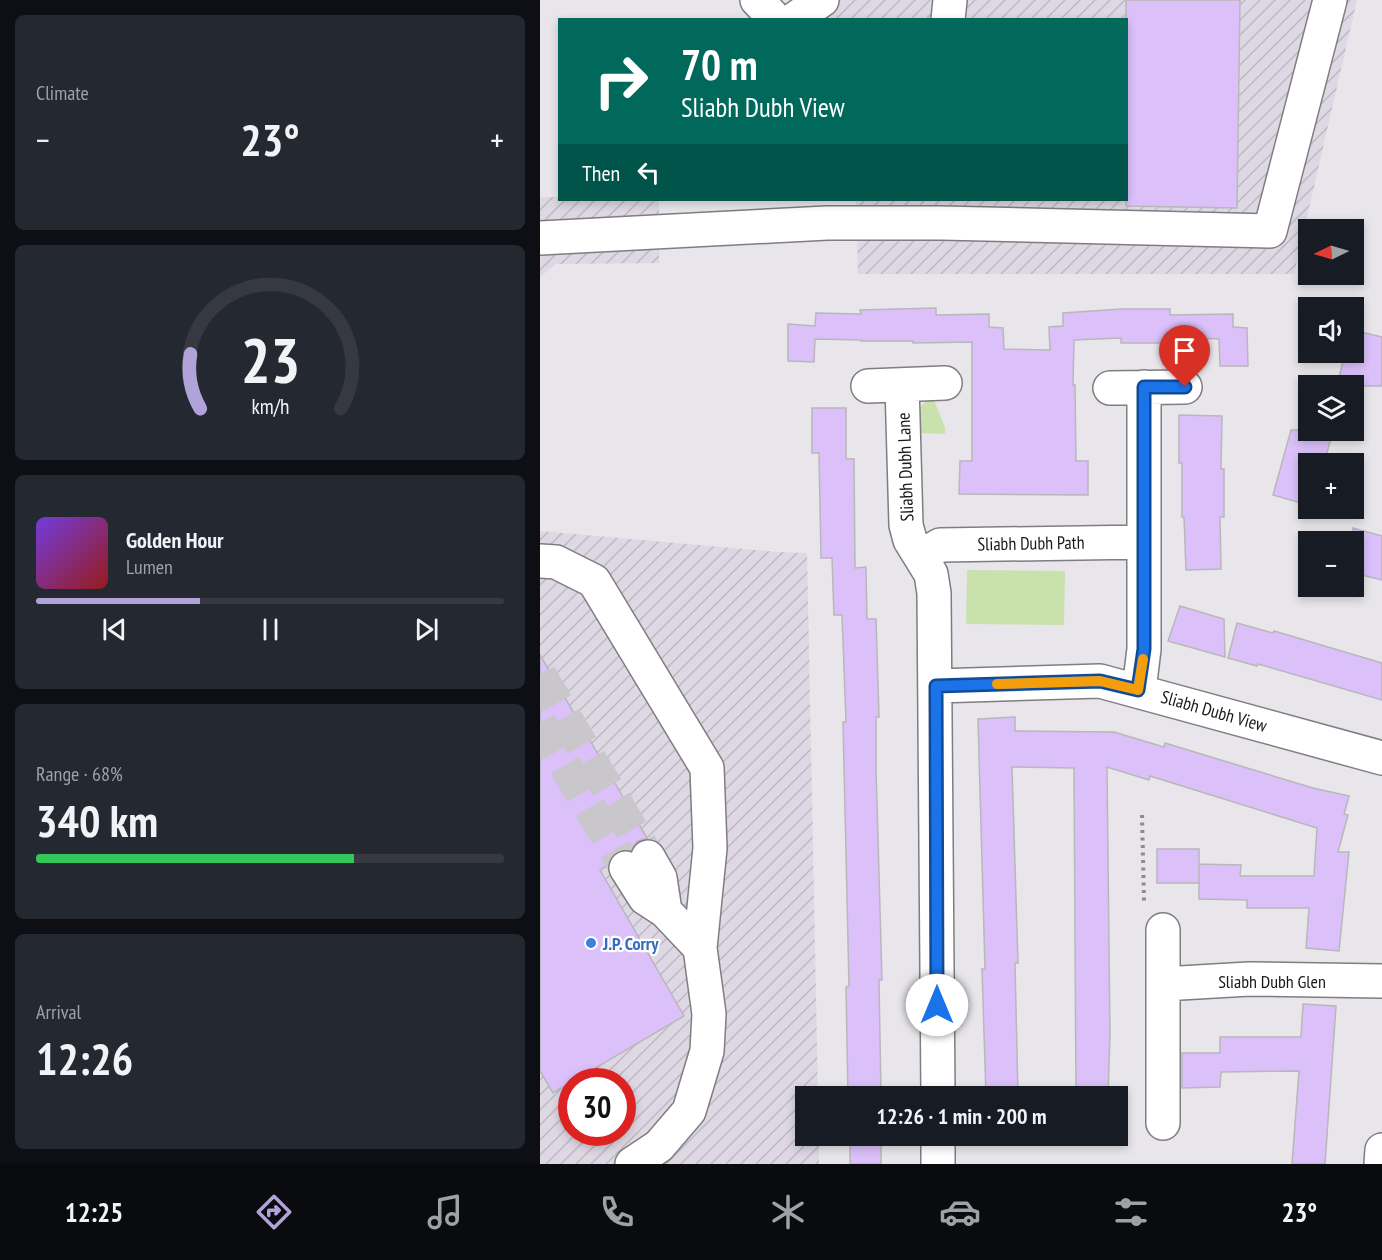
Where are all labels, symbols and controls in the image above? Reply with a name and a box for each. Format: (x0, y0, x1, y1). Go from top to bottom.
text: 70 m (681, 37, 758, 92)
icon: right (582, 42, 660, 120)
text: Climate (36, 80, 89, 106)
text: Sliabh Dubh View (681, 90, 845, 124)
text: 23° (240, 110, 300, 168)
text: − (36, 118, 50, 161)
text: + (490, 118, 504, 161)
icon: left (632, 156, 665, 189)
text: Then (582, 159, 620, 187)
north arrow (1298, 219, 1364, 285)
map controls (1298, 219, 1364, 597)
button: sound (1298, 297, 1364, 363)
text: 23 (240, 319, 300, 400)
pin (1159, 325, 1210, 387)
icon: arrive (1168, 334, 1201, 367)
button: layers (1298, 375, 1364, 441)
text: km/h (251, 393, 289, 421)
street label: Sliabh Dubh Lane (892, 412, 918, 522)
button: + (1298, 453, 1364, 519)
text: Golden Hour (126, 526, 224, 554)
street label: Sliabh Dubh Path (977, 531, 1085, 555)
button: − (1298, 531, 1364, 597)
text: Lumen (126, 554, 173, 580)
icon: previous (98, 613, 131, 646)
icon: pause (254, 613, 287, 646)
icon: next (410, 613, 443, 646)
street label: Sliabh Dubh View (1158, 685, 1270, 737)
text: Range · 68% (36, 761, 123, 787)
text: 340 km (36, 791, 158, 849)
place label: J.P. Corry (602, 932, 659, 955)
marker: J.P. Corry (584, 936, 598, 950)
street label: Sliabh Dubh Glen (1218, 970, 1326, 993)
position arrow (905, 973, 969, 1037)
text: Arrival (36, 999, 81, 1025)
text: 12:26 (36, 1029, 133, 1087)
speed limit sign: 30 (558, 1068, 636, 1146)
text: 12:26 · 1 min · 200 m (876, 1102, 1047, 1130)
icon: directions (253, 1191, 295, 1233)
icon: music (424, 1191, 466, 1233)
icon: phone (596, 1191, 638, 1233)
icon: climate (767, 1191, 809, 1233)
icon: car (939, 1191, 981, 1233)
icon: filters (1110, 1191, 1152, 1233)
text: 12:25 (65, 1195, 123, 1229)
text: 23° (1282, 1195, 1317, 1229)

